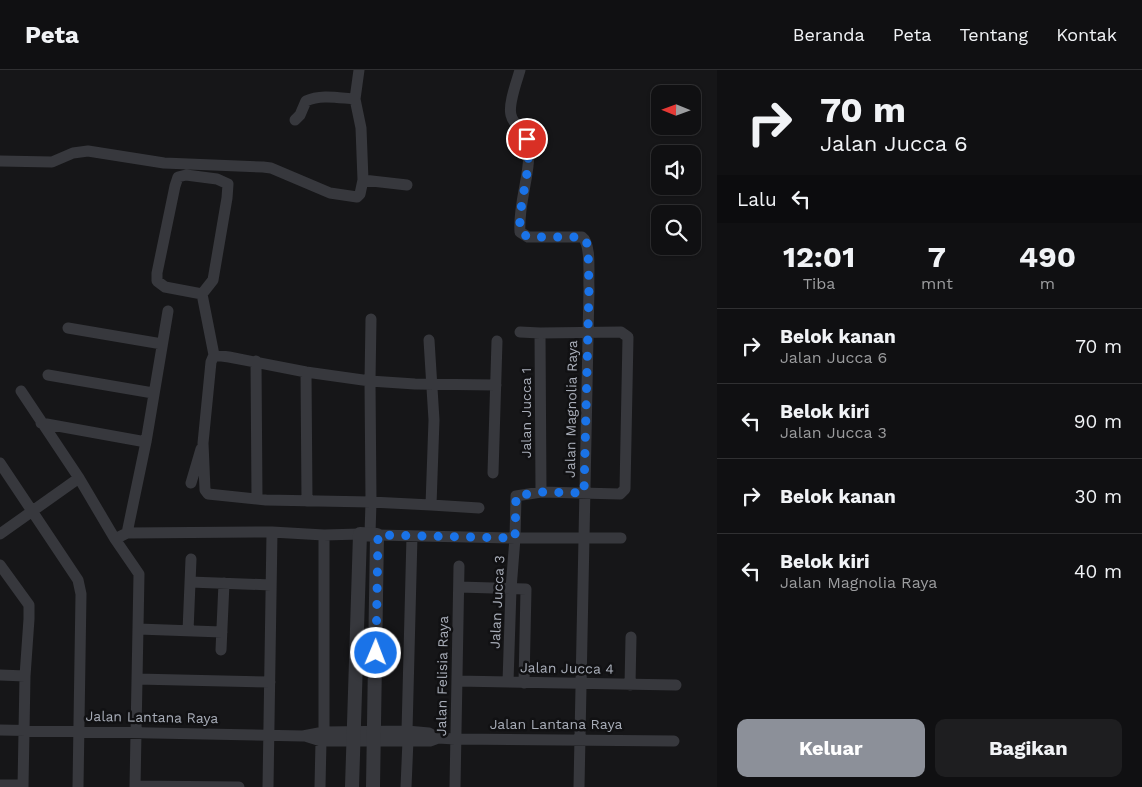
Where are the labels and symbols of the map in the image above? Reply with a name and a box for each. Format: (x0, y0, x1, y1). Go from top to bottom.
north arrow (651, 85, 701, 135)
pin (506, 118, 548, 160)
street label: Jalan Magnolia Raya (562, 340, 580, 478)
street label: Jalan Jucca 1 (518, 368, 534, 458)
street label: Jalan Jucca 3 (487, 555, 507, 649)
street label: Jalan Felisia Raya (433, 616, 451, 736)
position arrow (349, 626, 401, 678)
street label: Jalan Jucca 4 (520, 659, 614, 677)
street label: Jalan Lantana Raya (86, 708, 219, 726)
street label: Jalan Lantana Raya (490, 716, 622, 732)

